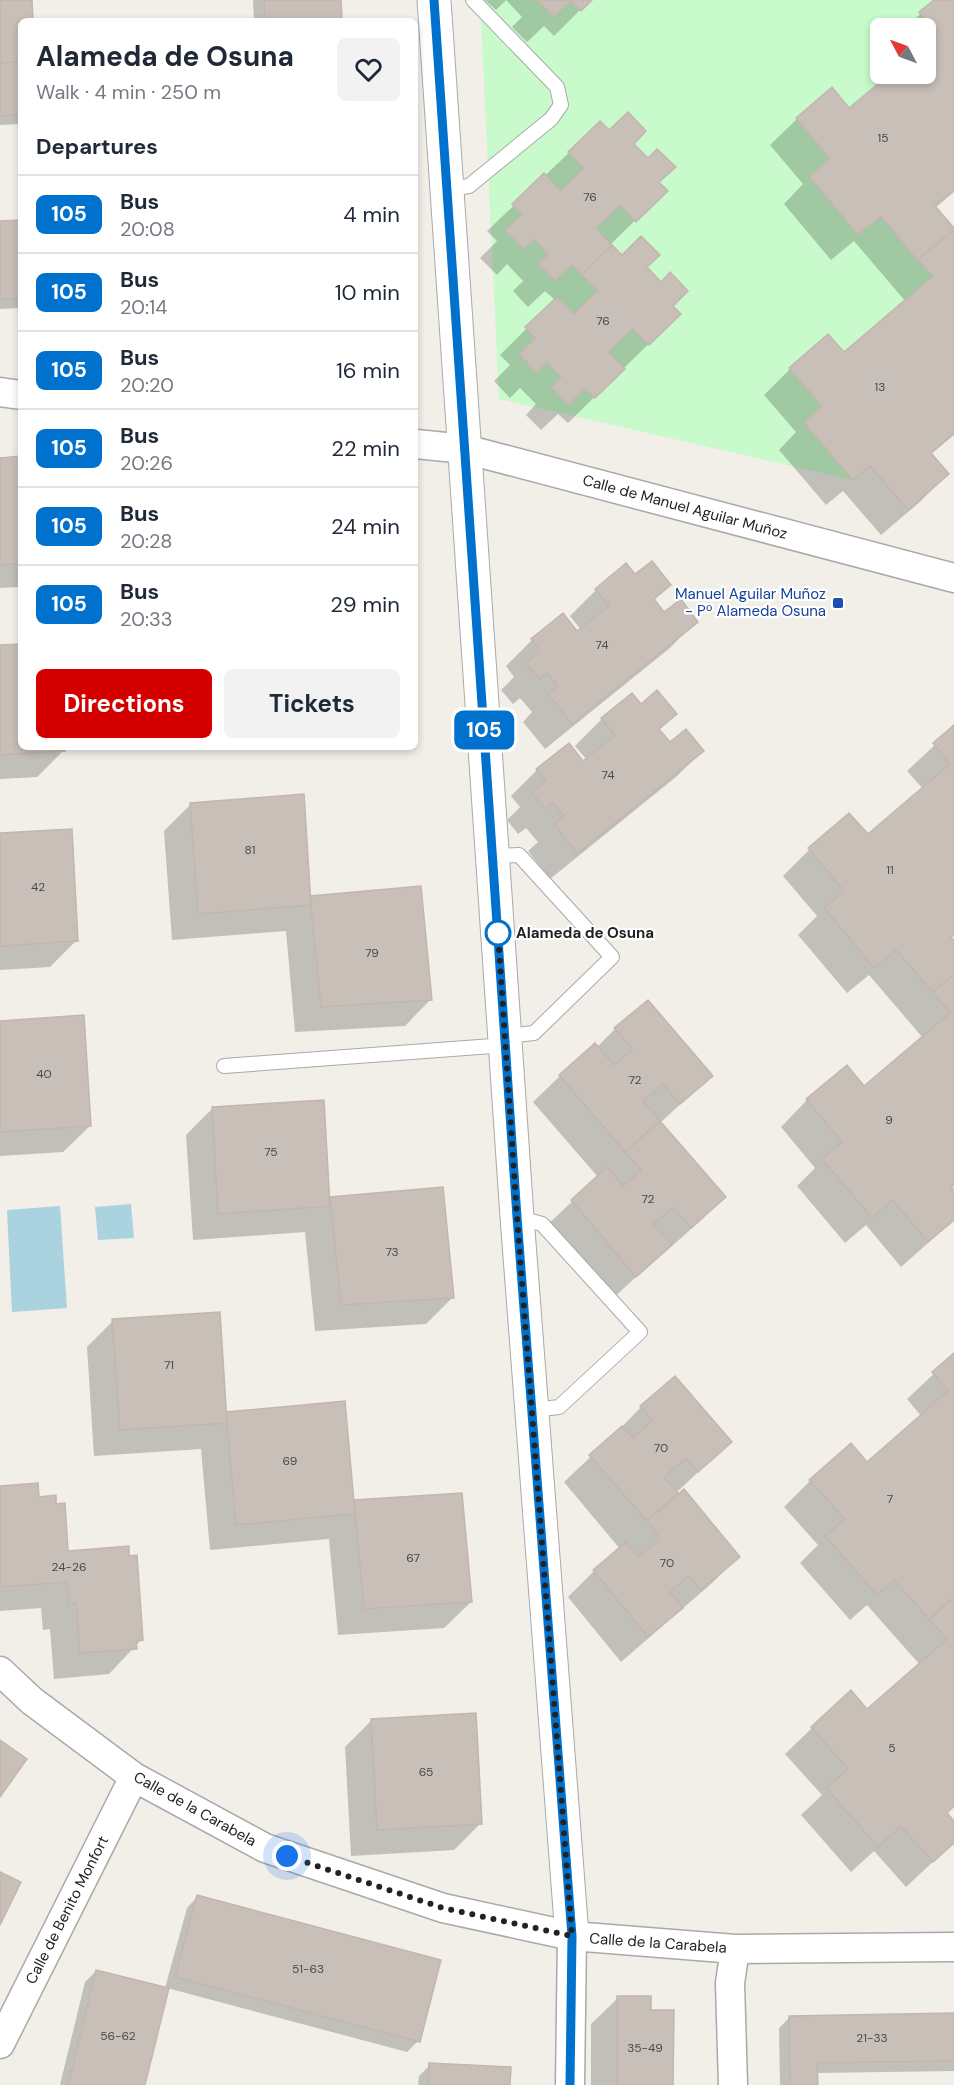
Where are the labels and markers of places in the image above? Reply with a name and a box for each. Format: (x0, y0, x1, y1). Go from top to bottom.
place label: Manuel Aguilar Muñoz - Pº Alameda Osuna (675, 584, 826, 621)
marker: Manuel Aguilar Muñoz - Pº Alameda Osuna (831, 596, 845, 610)
marker: Alameda de Osuna (485, 920, 511, 946)
place label: Alameda de Osuna (516, 923, 654, 943)

